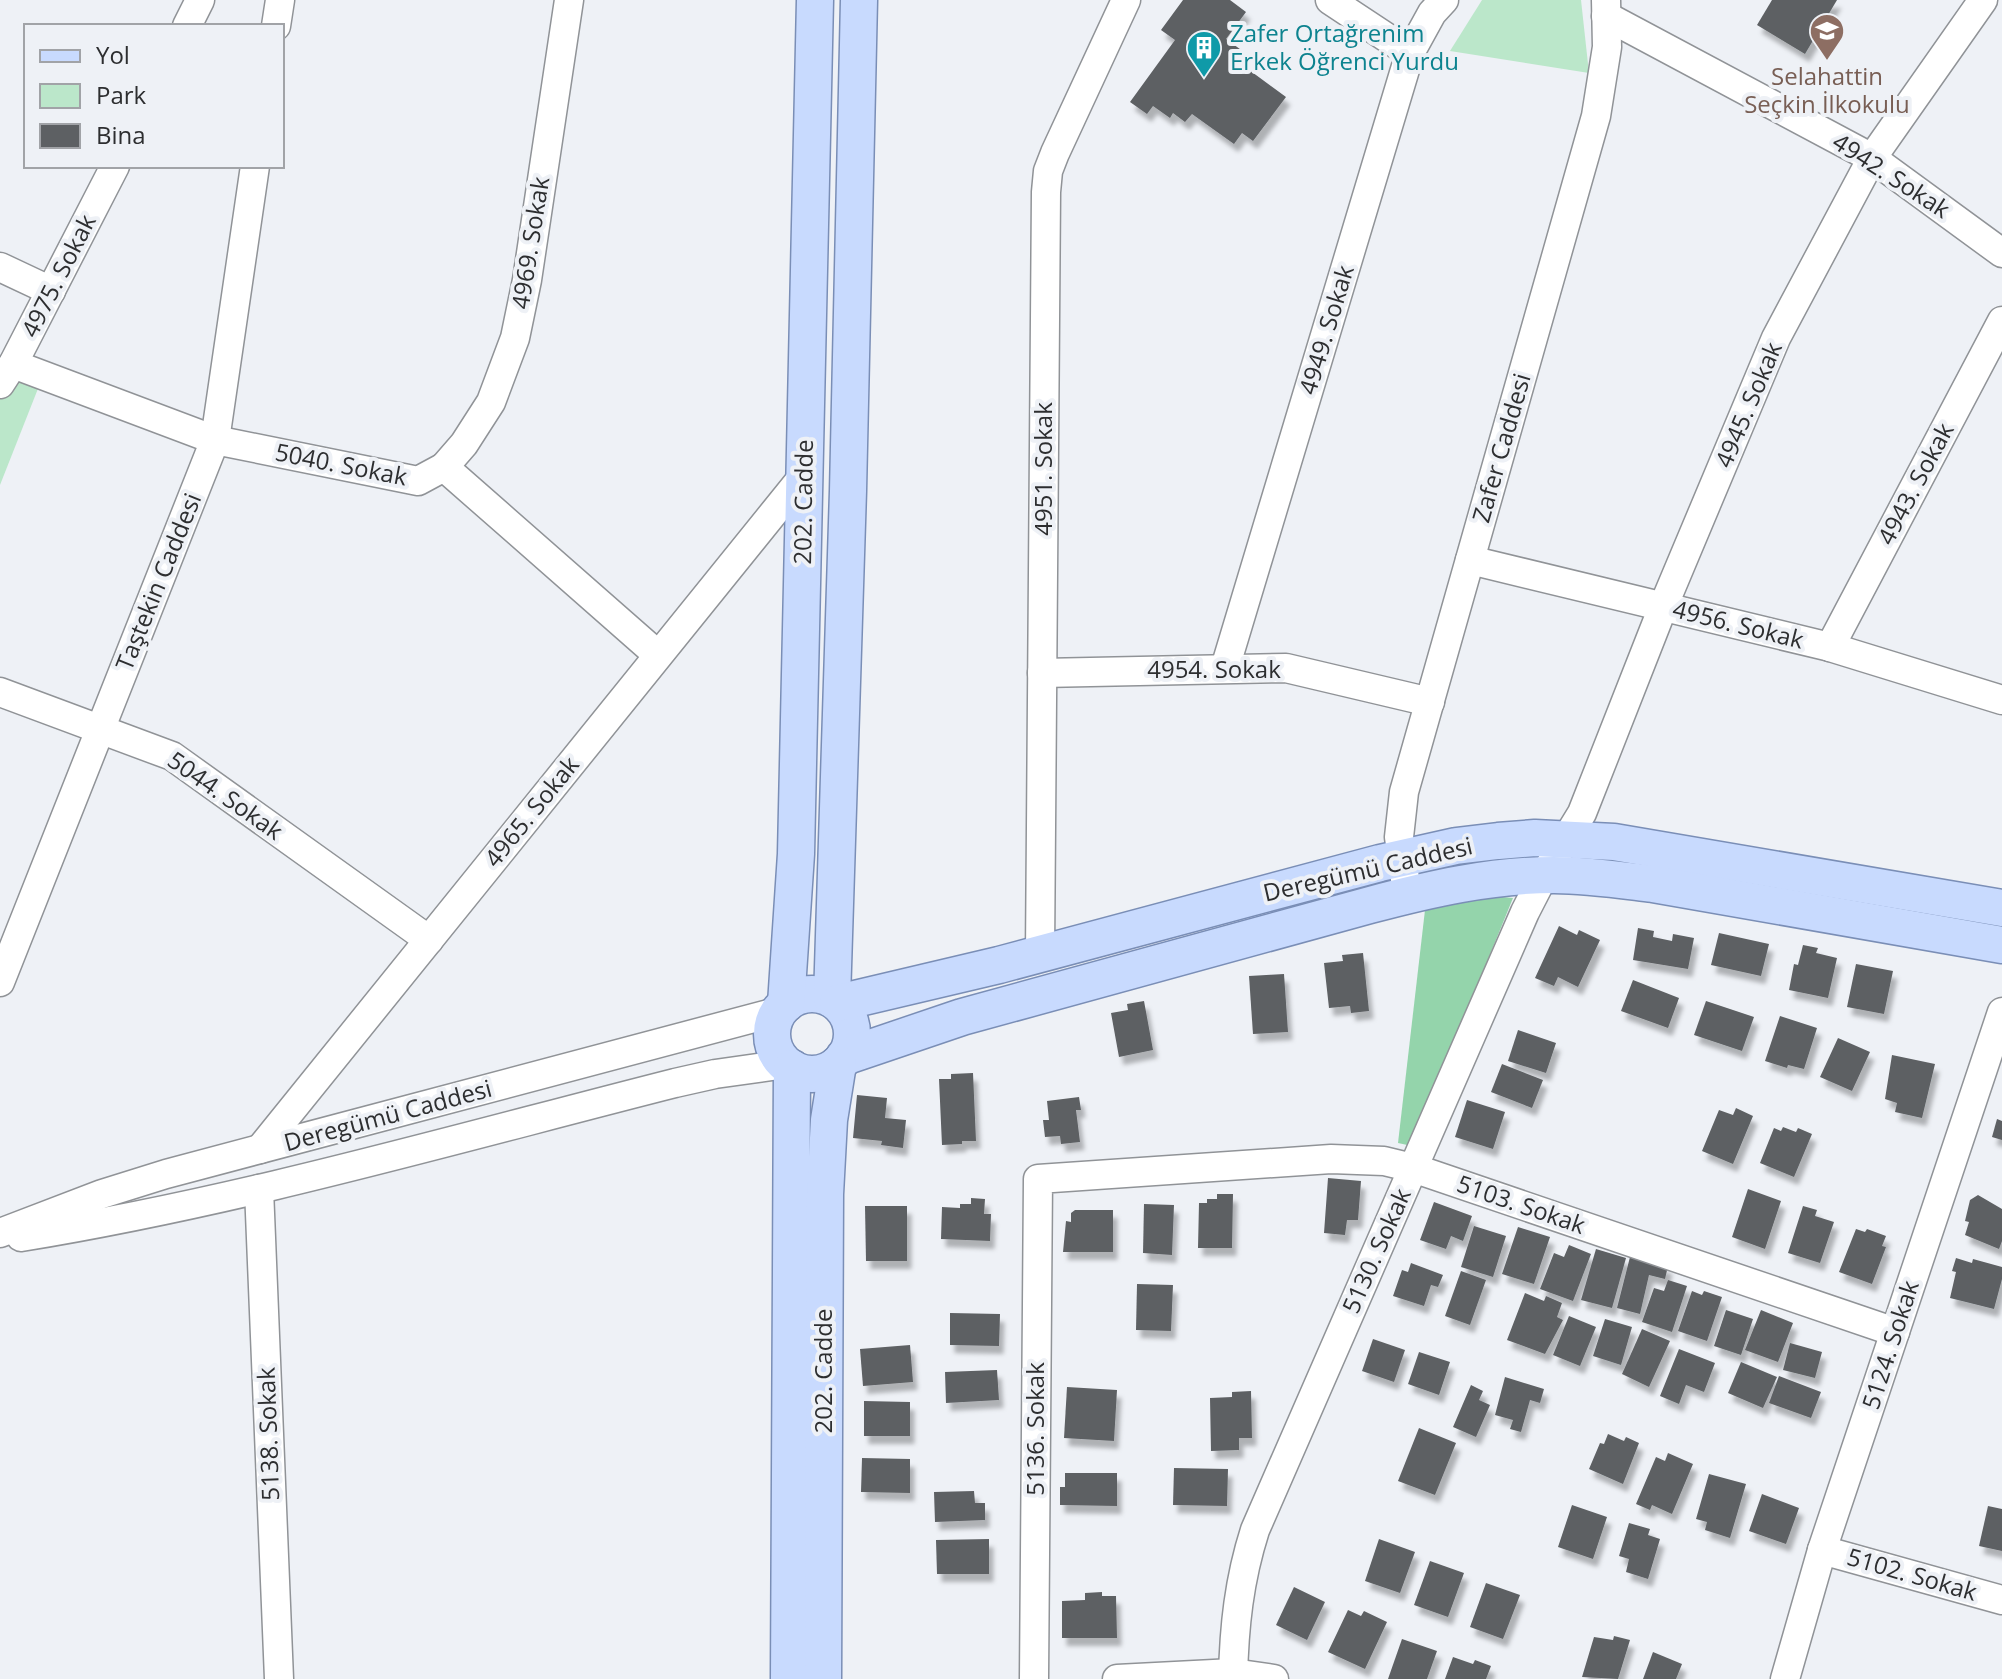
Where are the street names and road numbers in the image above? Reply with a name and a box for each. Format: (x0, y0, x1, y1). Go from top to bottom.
street label: 4942. Sokak (1827, 125, 1957, 225)
street label: 4969. Sokak (503, 174, 556, 311)
street label: 4975. Sokak (13, 208, 103, 342)
street label: 4949. Sokak (1290, 260, 1361, 398)
street label: 4945. Sokak (1706, 336, 1789, 472)
street label: Zafer Caddesi (1464, 369, 1538, 526)
street label: 4951. Sokak (1026, 402, 1059, 536)
street label: 4943. Sokak (1869, 416, 1961, 550)
street label: 5040. Sokak (273, 435, 410, 493)
street label: 202. Cadde (785, 439, 820, 565)
street label: Taştekin Caddesi (107, 488, 208, 675)
street label: 4956. Sokak (1670, 591, 1808, 656)
street label: 4954. Sokak (1147, 652, 1281, 685)
street label: 5044. Sokak (162, 743, 290, 847)
street label: 4965. Sokak (476, 748, 586, 873)
street label: Deregümü Caddesi (1260, 828, 1476, 909)
street label: Deregümü Caddesi (280, 1071, 495, 1158)
street label: 5103. Sokak (1453, 1166, 1590, 1241)
street label: 5130. Sokak (1333, 1182, 1418, 1318)
street label: 5124. Sokak (1853, 1276, 1926, 1413)
street label: 202. Cadde (806, 1308, 839, 1434)
street label: 5136. Sokak (1018, 1362, 1051, 1496)
street label: 5138. Sokak (249, 1366, 286, 1501)
street label: 5102. Sokak (1844, 1539, 1982, 1608)

